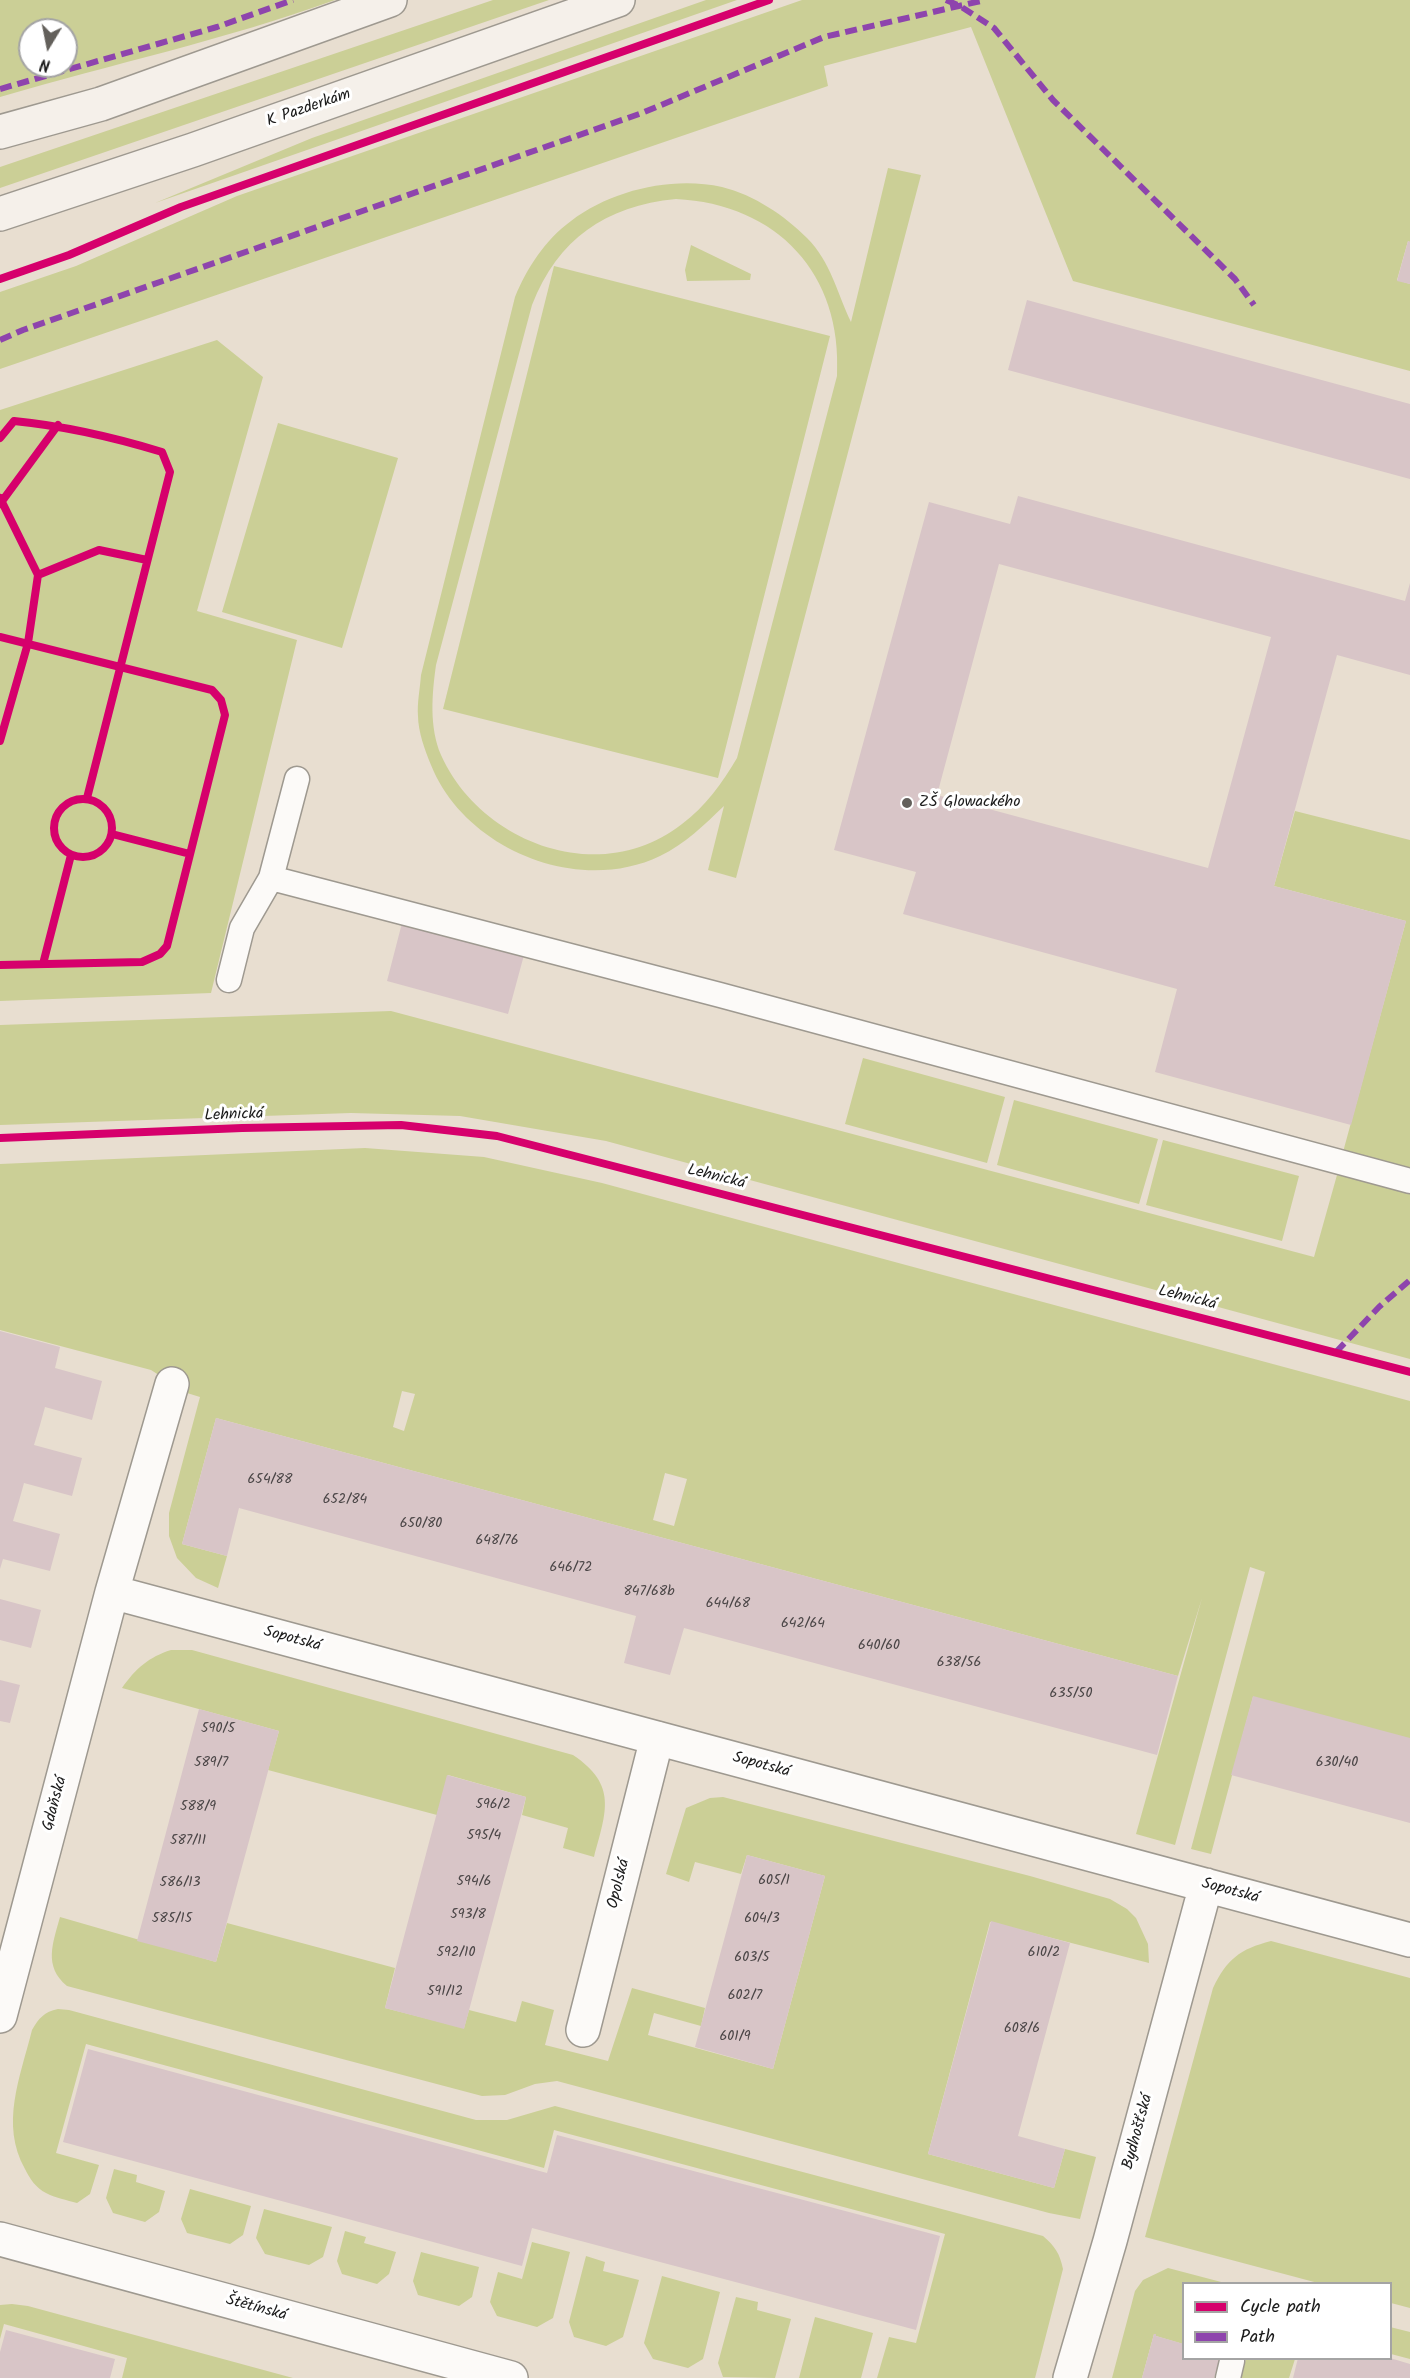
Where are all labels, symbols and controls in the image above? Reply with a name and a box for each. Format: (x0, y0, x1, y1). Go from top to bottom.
north arrow (18, 18, 78, 78)
text: N (38, 51, 52, 77)
street label: K Pazderkám (265, 86, 353, 132)
place label: ZŠ Glowackého (919, 793, 1020, 813)
marker: ZŠ Glowackého (900, 796, 914, 810)
street label: Lehnická (204, 1105, 264, 1127)
street label: Lehnická (685, 1162, 747, 1194)
street label: Lehnická (1156, 1283, 1218, 1315)
house number: 654/88 (248, 1473, 292, 1489)
house number: 652/84 (323, 1493, 367, 1509)
house number: 650/80 (400, 1517, 442, 1533)
house number: 648/76 (475, 1534, 519, 1550)
house number: 646/72 (550, 1561, 592, 1577)
house number: 847/68b (623, 1585, 675, 1601)
house number: 644/68 (706, 1597, 750, 1613)
house number: 642/64 (781, 1617, 825, 1633)
street label: Sopotská (261, 1623, 323, 1657)
house number: 640/60 (858, 1639, 900, 1655)
house number: 638/56 (937, 1656, 981, 1672)
house number: 635/50 (1050, 1687, 1092, 1703)
house number: 590/5 (201, 1722, 235, 1738)
street label: Sopotská (730, 1749, 792, 1783)
house number: 589/7 (194, 1756, 228, 1772)
house number: 630/40 (1316, 1756, 1358, 1772)
street label: Gdaňská (40, 1775, 72, 1833)
house number: 596/2 (475, 1798, 511, 1814)
house number: 588/9 (180, 1800, 216, 1816)
house number: 595/4 (467, 1829, 501, 1845)
house number: 587/11 (170, 1834, 206, 1850)
street label: Opolská (605, 1857, 635, 1911)
house number: 605/1 (758, 1874, 790, 1890)
house number: 594/6 (457, 1875, 491, 1891)
street label: Sopotská (1199, 1875, 1261, 1909)
house number: 586/13 (159, 1876, 201, 1892)
house number: 593/8 (450, 1908, 486, 1924)
house number: 585/15 (152, 1912, 192, 1928)
house number: 604/3 (744, 1912, 780, 1928)
house number: 592/10 (437, 1946, 475, 1962)
house number: 610/2 (1028, 1946, 1060, 1962)
house number: 603/5 (734, 1951, 770, 1967)
house number: 591/12 (427, 1985, 463, 2001)
house number: 602/7 (728, 1989, 762, 2005)
house number: 608/6 (1004, 2022, 1040, 2038)
house number: 601/9 (720, 2030, 750, 2046)
street label: Bydhošťská (1120, 2092, 1158, 2172)
legend (1182, 2282, 1392, 2360)
street label: Štětínská (224, 2292, 288, 2326)
text: Cycle path (1240, 2293, 1321, 2322)
text: Path (1240, 2323, 1275, 2352)

